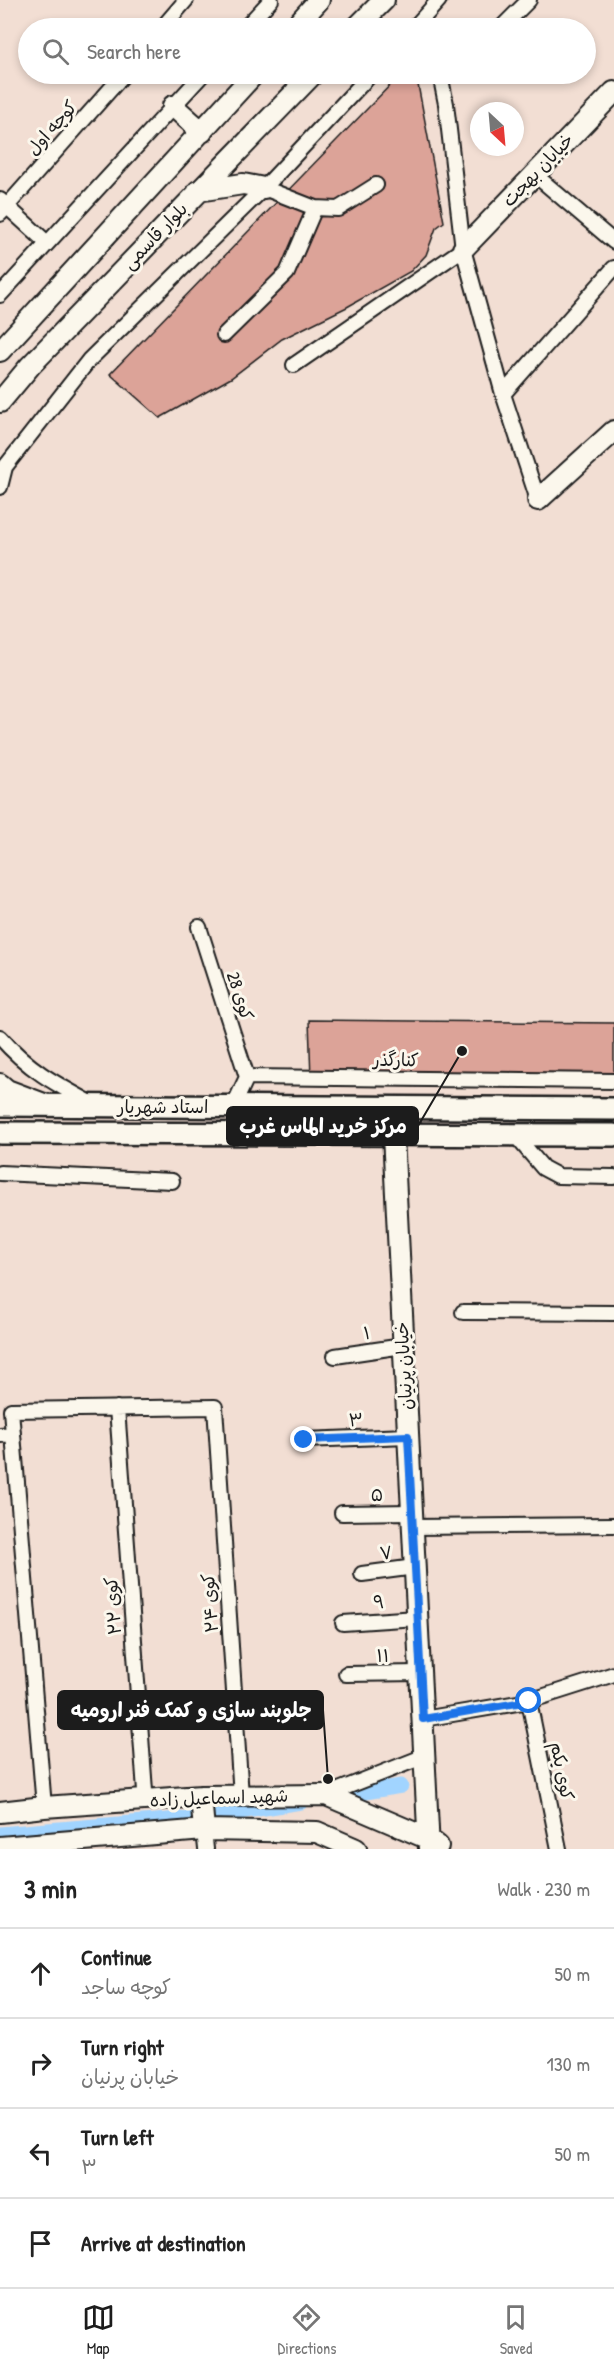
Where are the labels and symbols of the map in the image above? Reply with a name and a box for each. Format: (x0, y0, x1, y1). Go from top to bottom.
street label: کوچه اول (21, 94, 83, 161)
north arrow (470, 102, 524, 156)
street label: خیابان بهجت (496, 127, 579, 212)
street label: بلوار قاسمی (116, 197, 193, 275)
street label: کوی 28 (221, 968, 260, 1024)
street label: کنارگذر (371, 1047, 419, 1072)
street label: استاد شهریار (116, 1094, 208, 1119)
callout: مرکز خرید الماس غرب (227, 1107, 418, 1145)
text: مرکز خرید الماس غرب (239, 1112, 407, 1139)
street label: ۱ (362, 1320, 372, 1345)
street label: خیابان پرنیان (389, 1321, 418, 1411)
street label: ۳ (348, 1407, 364, 1432)
route end (290, 1426, 316, 1452)
street label: ۵ (371, 1482, 383, 1507)
street label: ۷ (378, 1539, 394, 1566)
street label: کوی ۲۴ (195, 1572, 224, 1634)
street label: کوی ۲۲ (98, 1576, 127, 1636)
street label: ۹ (372, 1589, 385, 1614)
street label: ۱۱ (376, 1643, 390, 1668)
route start (515, 1687, 541, 1713)
callout: جلوبند سازی و کمک فنر ارومیه (58, 1691, 323, 1729)
text: جلوبند سازی و کمک فنر ارومیه (70, 1696, 312, 1724)
street label: کوی یکم (543, 1739, 580, 1803)
street label: شهید اسماعیل زاده (149, 1783, 289, 1812)

